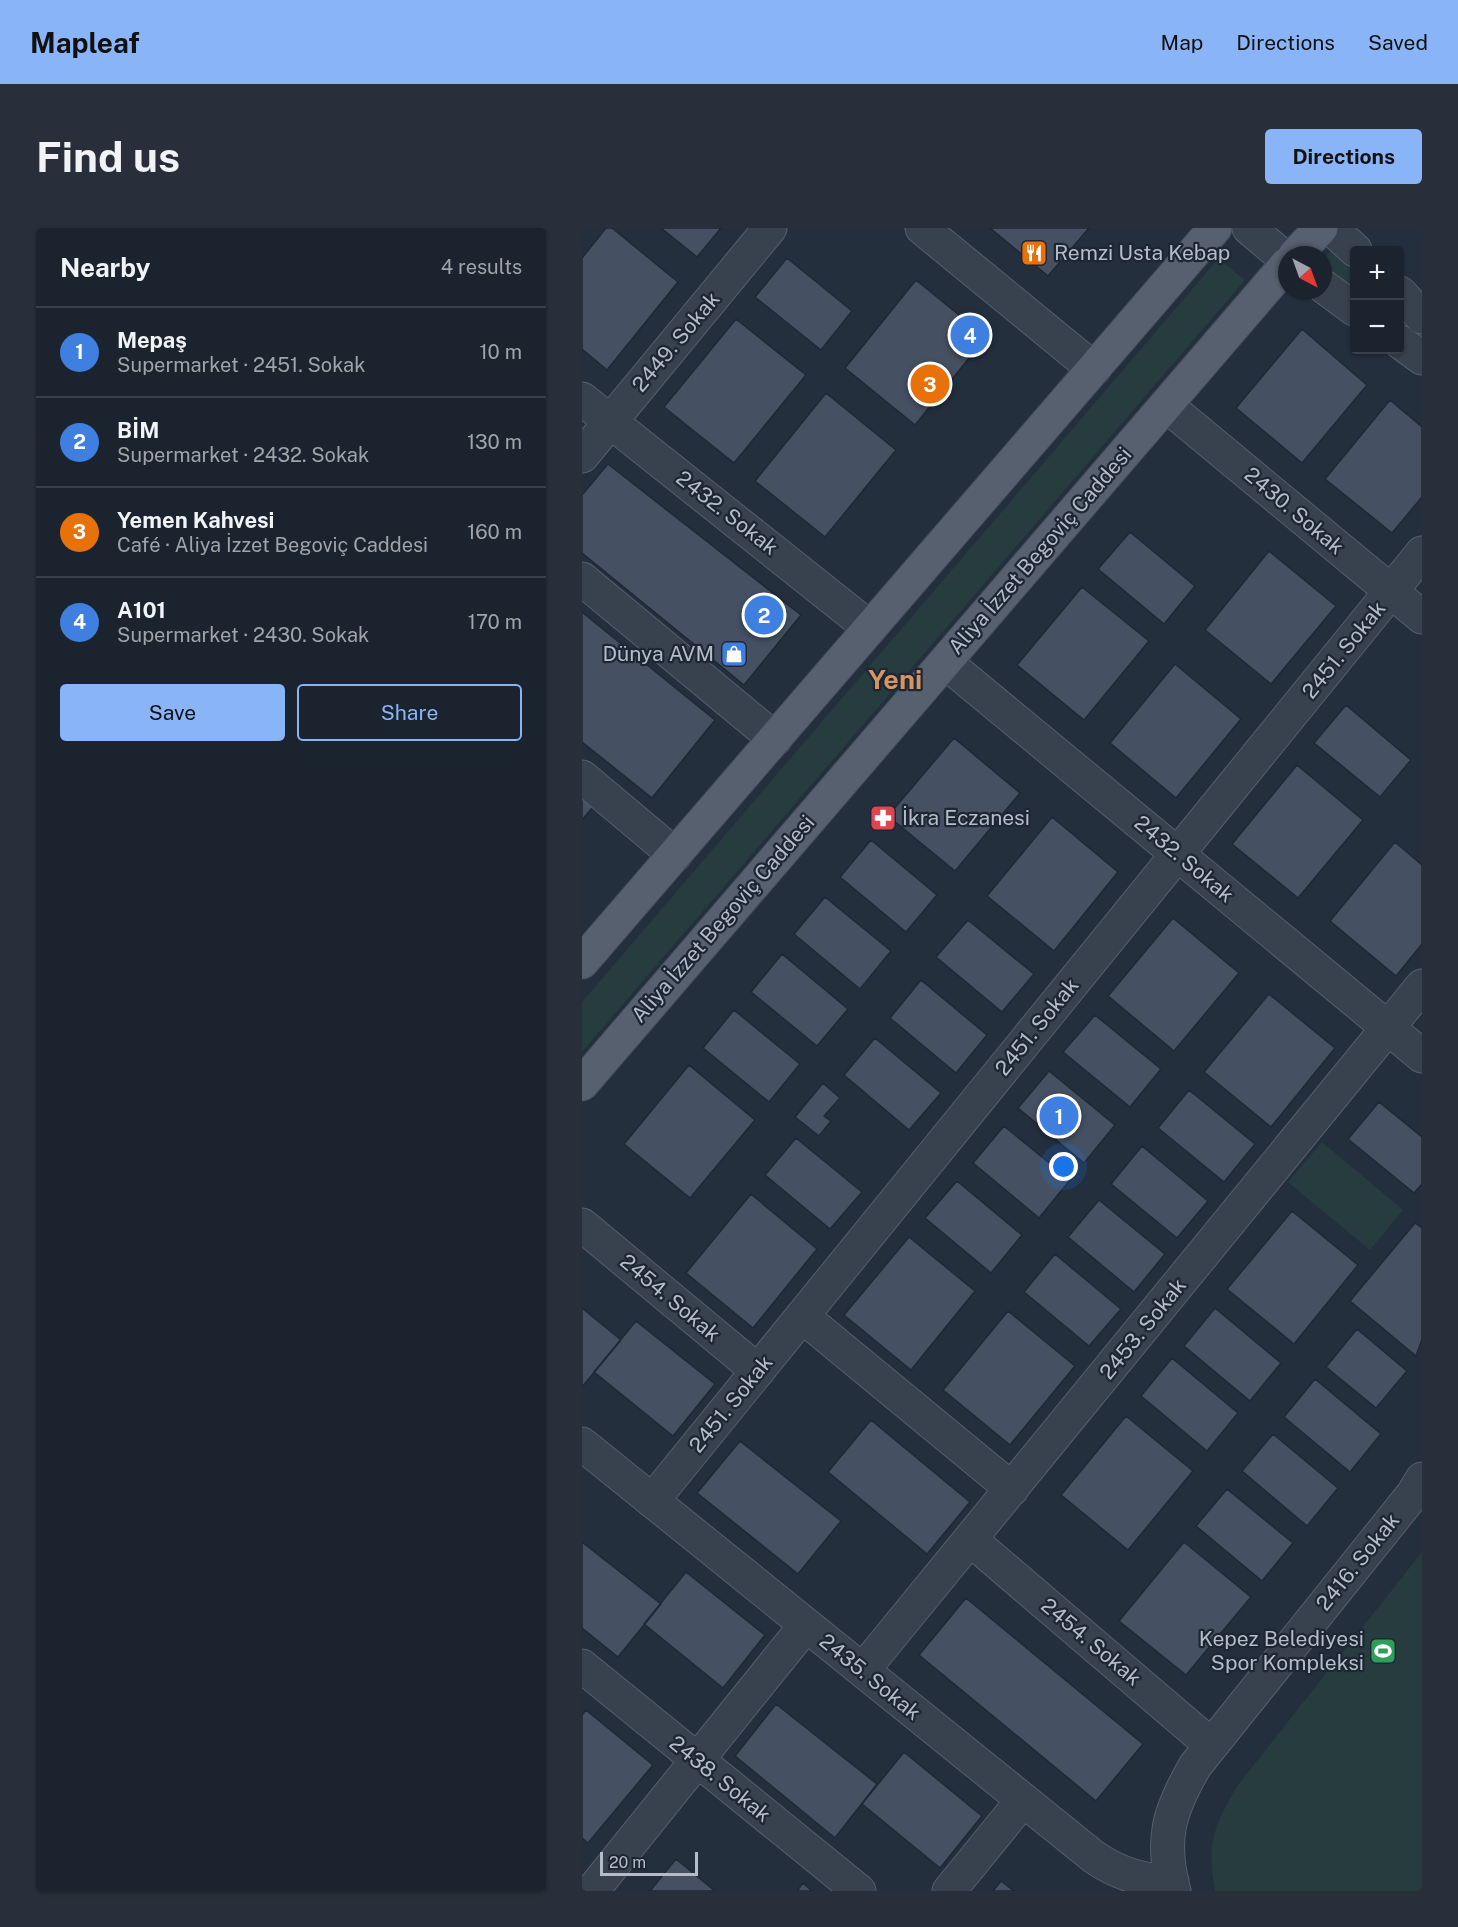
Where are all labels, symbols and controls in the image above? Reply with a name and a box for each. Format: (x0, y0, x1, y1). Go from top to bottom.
text: Mapleaf (30, 26, 140, 59)
text: Map (1161, 30, 1203, 55)
text: Directions (1236, 30, 1335, 55)
text: Saved (1368, 30, 1428, 55)
button: Directions (1265, 129, 1422, 184)
text: Find us (36, 132, 180, 181)
restaurant icon: Remzi Usta Kebap (1019, 238, 1049, 268)
place label: Remzi Usta Kebap (1054, 240, 1230, 265)
north arrow (1278, 246, 1332, 300)
map controls (1350, 246, 1404, 354)
button: + (1350, 246, 1404, 300)
text: Nearby (60, 252, 150, 283)
text: 4 results (441, 255, 522, 279)
street label: 2449. Sokak (627, 287, 725, 397)
button: − (1350, 300, 1404, 354)
pin: 4 (950, 312, 990, 358)
text: Mepaş (117, 327, 187, 353)
text: 1 (75, 340, 84, 364)
text: 10 m (479, 340, 522, 364)
text: Supermarket · 2451. Sokak (117, 353, 365, 377)
pin: 3 (910, 362, 950, 406)
text: BİM (117, 417, 159, 443)
text: 2 (73, 430, 86, 454)
text: 130 m (467, 430, 522, 454)
street label: Aliya İzzet Begoviç Caddesi (943, 442, 1136, 659)
text: Supermarket · 2432. Sokak (117, 443, 369, 467)
street label: 2430. Sokak (1239, 462, 1349, 560)
street label: 2432. Sokak (672, 465, 783, 560)
text: Yemen Kahvesi (117, 507, 275, 533)
text: 3 (73, 520, 86, 544)
text: 160 m (467, 520, 522, 544)
text: Café · Aliya İzzet Begoviç Caddesi (117, 533, 428, 557)
pin: 2 (744, 592, 783, 638)
street label: 2451. Sokak (1297, 596, 1391, 703)
text: A101 (117, 597, 166, 623)
text: 4 (73, 610, 86, 634)
text: 170 m (468, 610, 522, 634)
text: Supermarket · 2430. Sokak (117, 623, 369, 647)
shop icon: Dünya AVM (719, 639, 749, 669)
place label: Dünya AVM (602, 641, 714, 666)
district label: Yeni (868, 663, 922, 695)
button: Save (60, 684, 285, 741)
button: Share (297, 684, 522, 741)
pharmacy icon: İkra Eczanesi (868, 803, 898, 833)
place label: İkra Eczanesi (902, 805, 1030, 830)
street label: Aliya İzzet Begoviç Caddesi (626, 810, 819, 1027)
street label: 2432. Sokak (1130, 810, 1239, 908)
street label: 2451. Sokak (990, 973, 1084, 1080)
pin: 1 (1040, 1094, 1078, 1138)
your location (1049, 1152, 1078, 1181)
street label: 2454. Sokak (615, 1249, 726, 1347)
street label: 2453. Sokak (1094, 1273, 1191, 1384)
street label: 2451. Sokak (684, 1350, 778, 1457)
street label: 2416. Sokak (1311, 1508, 1405, 1615)
street label: 2454. Sokak (1036, 1593, 1147, 1691)
place label: Kepez Belediyesi Spor Kompleksi (1199, 1626, 1364, 1675)
street label: 2435. Sokak (815, 1628, 926, 1725)
sports icon: Kepez Belediyesi Spor Kompleksi (1368, 1636, 1398, 1666)
street label: 2438. Sokak (665, 1730, 776, 1827)
scale bar (600, 1849, 698, 1876)
text: 20 m (609, 1853, 646, 1872)

